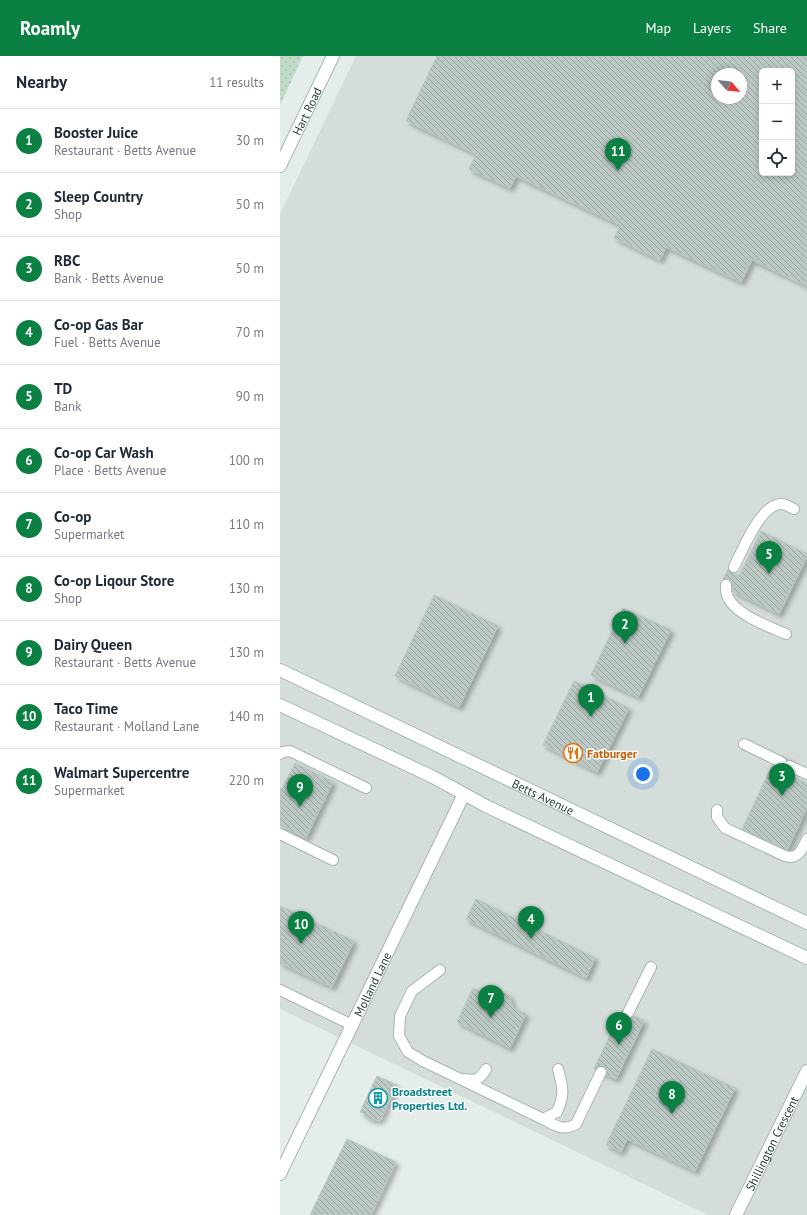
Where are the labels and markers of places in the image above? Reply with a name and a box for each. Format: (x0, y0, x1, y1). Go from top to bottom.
pin: 11 (605, 138, 631, 171)
pin: 5 (756, 541, 782, 574)
pin: 2 (612, 611, 638, 644)
pin: 1 (578, 684, 604, 717)
restaurant icon: Fatburger (562, 742, 584, 764)
place label: Fatburger (587, 746, 638, 761)
pin: 3 (769, 763, 795, 796)
pin: 9 (287, 774, 313, 807)
pin: 4 (518, 906, 544, 939)
pin: 10 (288, 911, 314, 944)
pin: 7 (478, 985, 504, 1018)
pin: 6 (606, 1012, 632, 1045)
pin: 8 (659, 1081, 685, 1114)
place label: Broadstreet Properties Ltd. (392, 1084, 467, 1113)
building icon: Broadstreet Properties Ltd. (367, 1087, 389, 1109)

